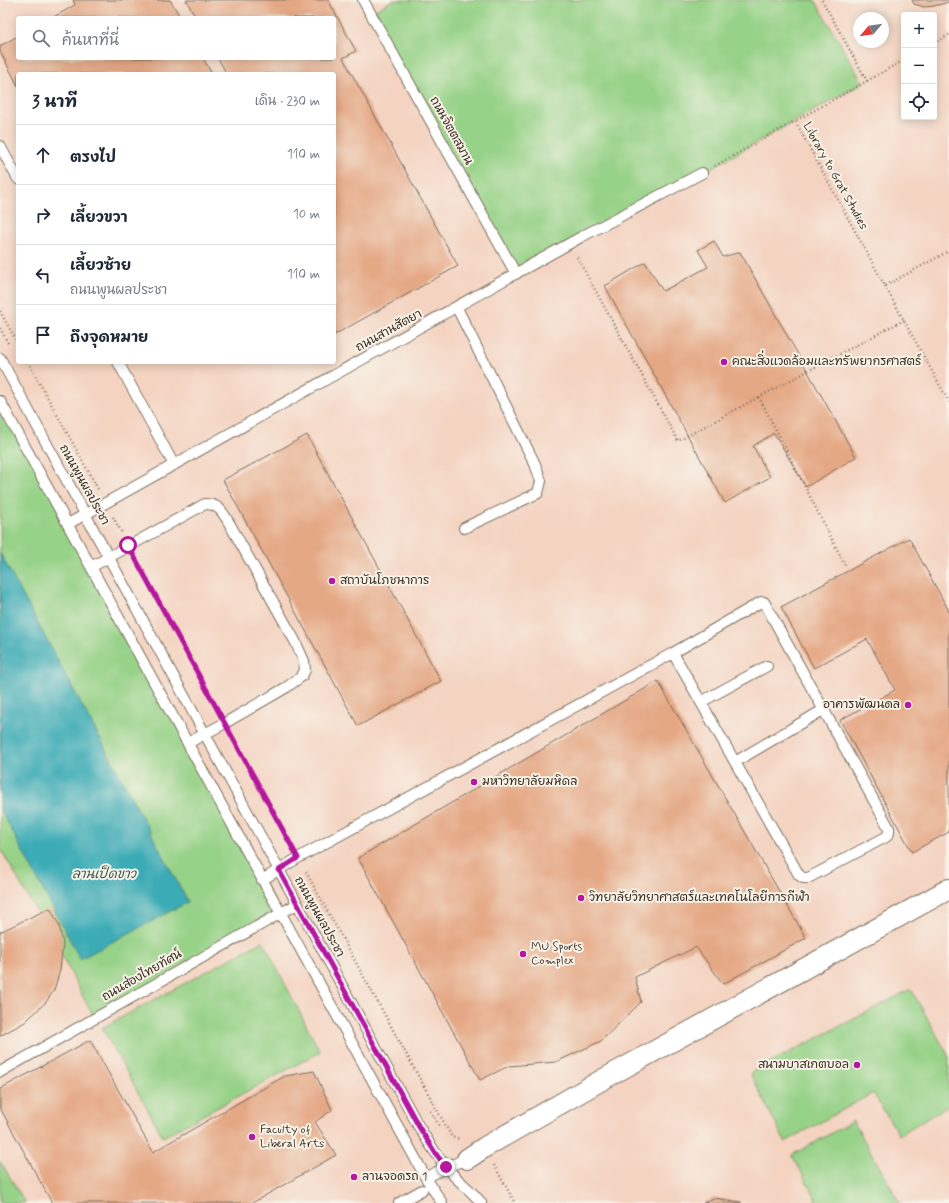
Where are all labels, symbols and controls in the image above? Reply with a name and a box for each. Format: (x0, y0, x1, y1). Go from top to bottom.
north arrow (853, 12, 889, 48)
map controls (901, 12, 937, 120)
button: + (901, 12, 937, 48)
search box (16, 16, 336, 60)
icon: search (30, 27, 52, 49)
text: ค้นหาที่นี่ (62, 31, 119, 51)
button: − (901, 48, 937, 84)
button: locate (901, 84, 937, 120)
text: 3 นาที (32, 91, 77, 113)
text: เดิน · 230 m (255, 93, 320, 110)
street label: ถนนจิตตสมาน (426, 94, 476, 168)
street label: Library to Grat Studies (799, 119, 871, 233)
icon: ahead (32, 144, 54, 166)
text: 110 m (287, 146, 320, 163)
text: ตรงไป (70, 148, 116, 168)
icon: right (32, 204, 54, 226)
text: 10 m (293, 206, 320, 223)
text: เลี้ยวขวา (70, 208, 128, 228)
text: เลี้ยวซ้าย (70, 256, 131, 276)
icon: left (32, 264, 54, 286)
text: 110 m (287, 266, 320, 283)
text: ถนนพูนผลประชา (70, 282, 167, 299)
street label: ถนนสานสัตยา (353, 306, 425, 356)
icon: arrive (32, 324, 54, 346)
text: ถึงจุดหมาย (70, 328, 148, 348)
place label: คณะสิ่งแวดล้อมและทรัพยากรศาสตร์ (732, 350, 922, 370)
marker: คณะสิ่งแวดล้อมและทรัพยากรศาสตร์ (719, 357, 729, 367)
street label: ถนนพูนผลประชา (55, 442, 113, 528)
route start (119, 536, 137, 554)
place label: สถาบันโภชนาการ (340, 572, 429, 589)
marker: สถาบันโภชนาการ (327, 576, 337, 586)
place label: อาคารพัฒนดล (823, 697, 900, 713)
marker: อาคารพัฒนดล (903, 700, 913, 710)
place label: มหาวิทยาลัยมหิดล (482, 774, 577, 790)
marker: มหาวิทยาลัยมหิดล (469, 777, 479, 787)
water label: ลานเป็ดขาว (72, 865, 138, 883)
street label: ถนนพูนผลประชา (290, 874, 348, 960)
place label: วิทยาลัยวิทยาศาสตร์และเทคโนโลยีการกีฬา (589, 889, 810, 906)
marker: วิทยาลัยวิทยาศาสตร์และเทคโนโลยีการกีฬา (576, 893, 586, 903)
place label: MU Sports Complex (531, 939, 583, 969)
street label: ถนนส่องไทยทัศน์ (99, 946, 185, 1005)
marker: MU Sports Complex (518, 949, 528, 959)
place label: สนามบาสเกตบอล (758, 1057, 849, 1073)
marker: สนามบาสเกตบอล (852, 1060, 862, 1070)
place label: Faculty of Liberal Arts (260, 1122, 324, 1152)
marker: Faculty of Liberal Arts (247, 1132, 257, 1142)
route end (437, 1158, 455, 1176)
place label: ลานจอดรถ 1 (362, 1169, 427, 1185)
marker: ลานจอดรถ 1 (349, 1172, 359, 1182)

